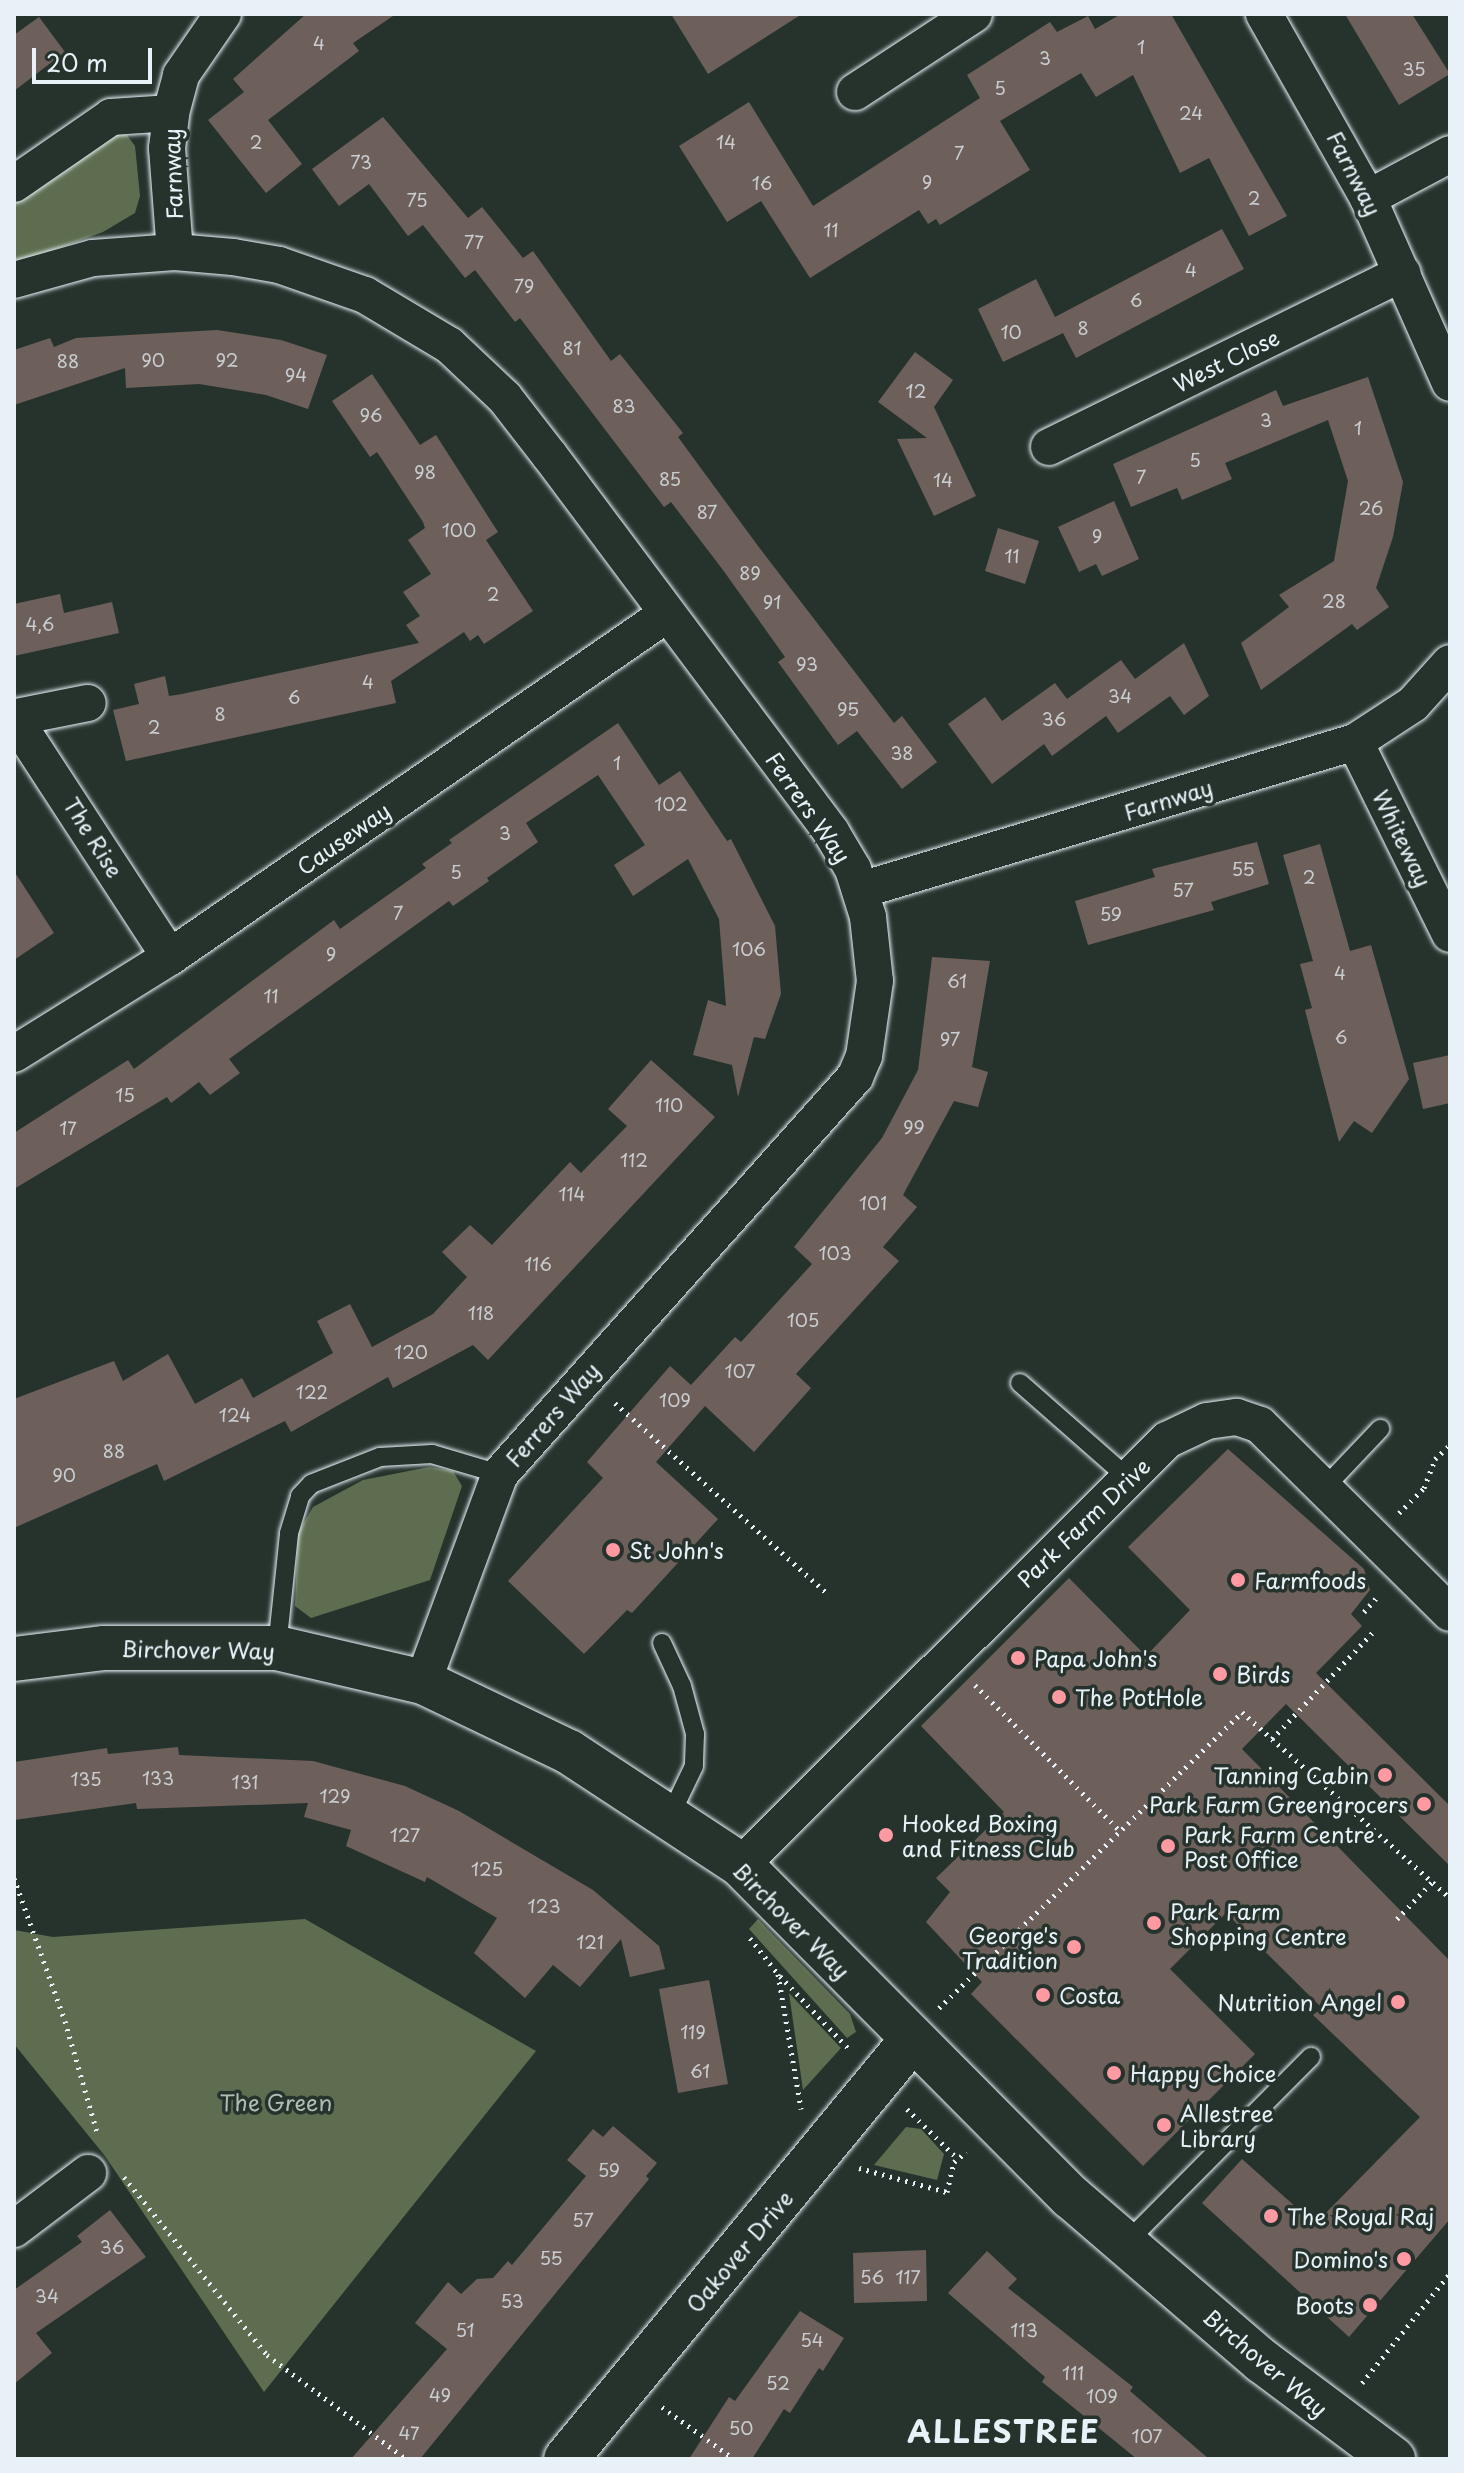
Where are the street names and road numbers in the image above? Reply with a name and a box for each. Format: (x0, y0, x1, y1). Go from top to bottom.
street label: Farnway (1323, 126, 1387, 220)
street label: Farnway (157, 128, 187, 220)
street label: West Close (1168, 323, 1284, 397)
street label: Ferrers Way (761, 746, 857, 868)
street label: Farnway (1121, 773, 1215, 825)
street label: Whiteway (1368, 785, 1438, 891)
street label: The Rise (59, 792, 129, 882)
street label: Causeway (291, 796, 395, 880)
street label: Ferrers Way (500, 1357, 604, 1471)
street label: Park Farm Drive (1011, 1452, 1155, 1592)
street label: Birchover Way (121, 1634, 275, 1664)
street label: Birchover Way (728, 1856, 856, 1984)
street label: Oakover Drive (680, 2185, 798, 2317)
street label: Birchover Way (1198, 2302, 1334, 2422)

